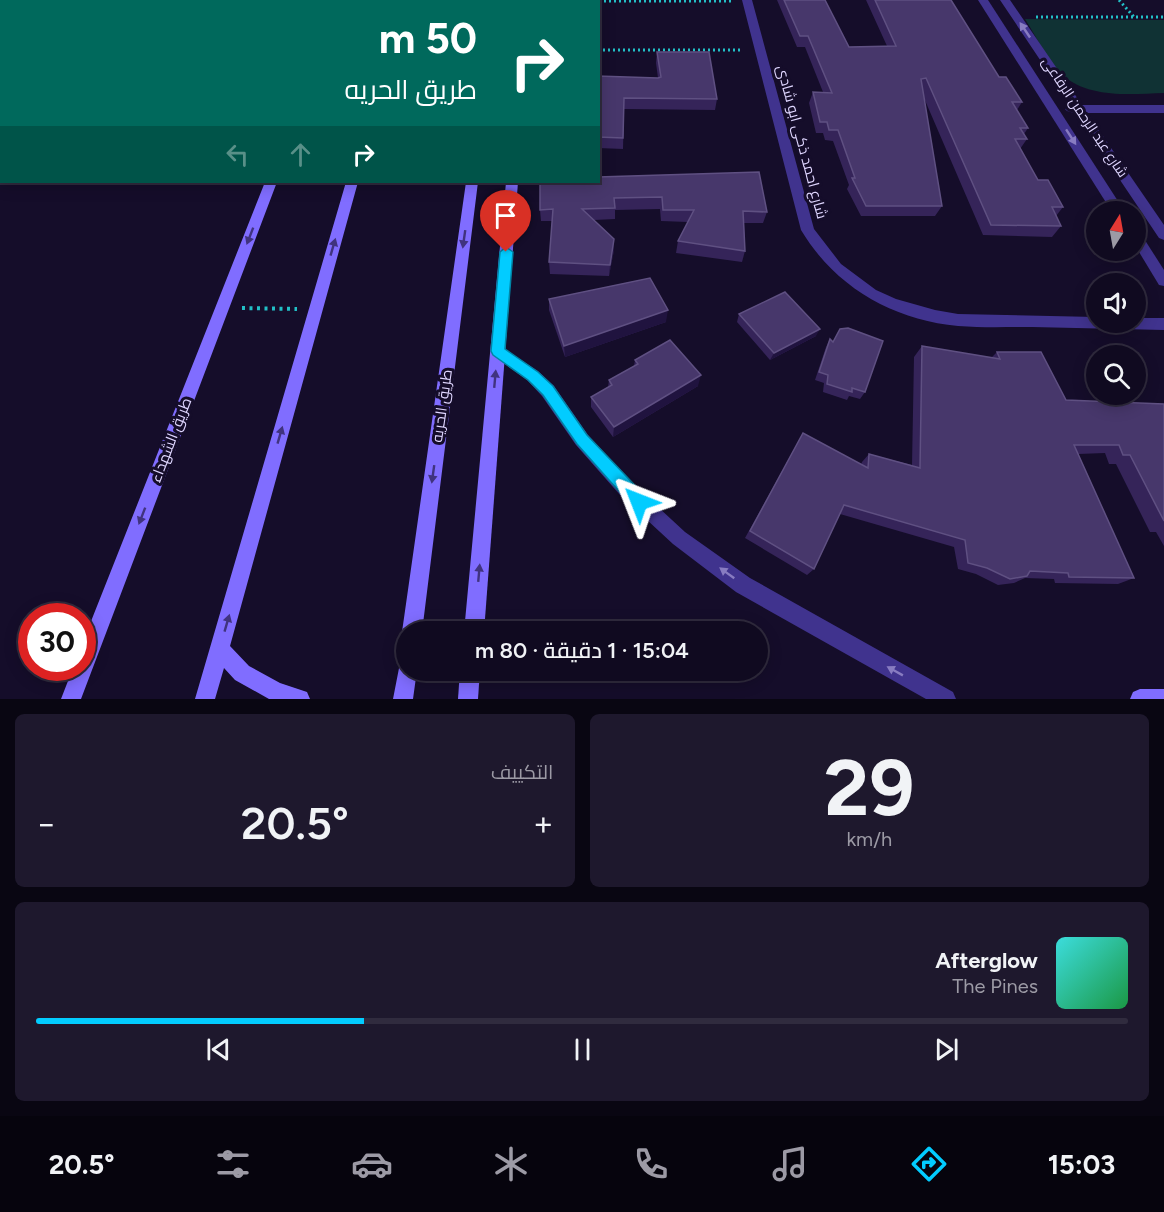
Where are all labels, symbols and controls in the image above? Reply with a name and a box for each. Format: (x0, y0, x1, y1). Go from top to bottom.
text: 50 m (379, 13, 477, 64)
one-way arrow (1020, 21, 1031, 38)
icon: right (498, 24, 576, 102)
street label: شارع عبد الرحمن الرفاعى (1038, 54, 1131, 181)
street label: شارع احمد ذكى ابو شادى (771, 63, 831, 221)
text: طريق الحريه (345, 73, 477, 106)
one-way arrow (1066, 129, 1077, 146)
icon: left (221, 138, 254, 171)
icon: ahead (284, 138, 317, 171)
icon: right (347, 138, 380, 171)
pin (480, 190, 531, 252)
icon: arrive (489, 199, 522, 232)
north arrow (1086, 201, 1146, 261)
map controls (1086, 201, 1146, 405)
one-way arrow (244, 227, 254, 245)
one-way arrow (460, 230, 469, 249)
one-way arrow (329, 238, 338, 256)
button: sound (1086, 273, 1146, 333)
button: search (1086, 345, 1146, 405)
street label: طريق الحريه (428, 368, 457, 444)
one-way arrow (490, 369, 500, 388)
street label: طريق الشهداء (147, 395, 196, 485)
one-way arrow (276, 426, 285, 444)
one-way arrow (428, 465, 438, 484)
position arrow (607, 470, 671, 534)
one-way arrow (136, 507, 146, 525)
one-way arrow (474, 564, 484, 583)
one-way arrow (719, 567, 734, 579)
speed limit sign: 30 (18, 603, 96, 681)
one-way arrow (223, 613, 232, 631)
text: 15:04 · 1 دقيقة · 80 m (475, 637, 689, 664)
one-way arrow (886, 666, 903, 676)
text: 29 (824, 741, 914, 835)
text: التكييف (491, 760, 554, 784)
text: 20.5° (241, 796, 349, 850)
text: − (36, 804, 57, 843)
text: + (533, 804, 553, 843)
text: km/h (846, 827, 892, 851)
text: Afterglow (935, 947, 1038, 974)
text: The Pines (952, 974, 1038, 998)
icon: previous (202, 1033, 235, 1066)
icon: pause (566, 1033, 599, 1066)
icon: next (930, 1033, 963, 1066)
icon: filters (212, 1143, 254, 1185)
icon: car (351, 1143, 393, 1185)
icon: climate (490, 1143, 532, 1185)
icon: phone (630, 1143, 672, 1185)
icon: music (769, 1143, 811, 1185)
icon: directions (908, 1143, 950, 1185)
text: 20.5° (49, 1148, 114, 1181)
text: 15:03 (1048, 1148, 1115, 1181)

